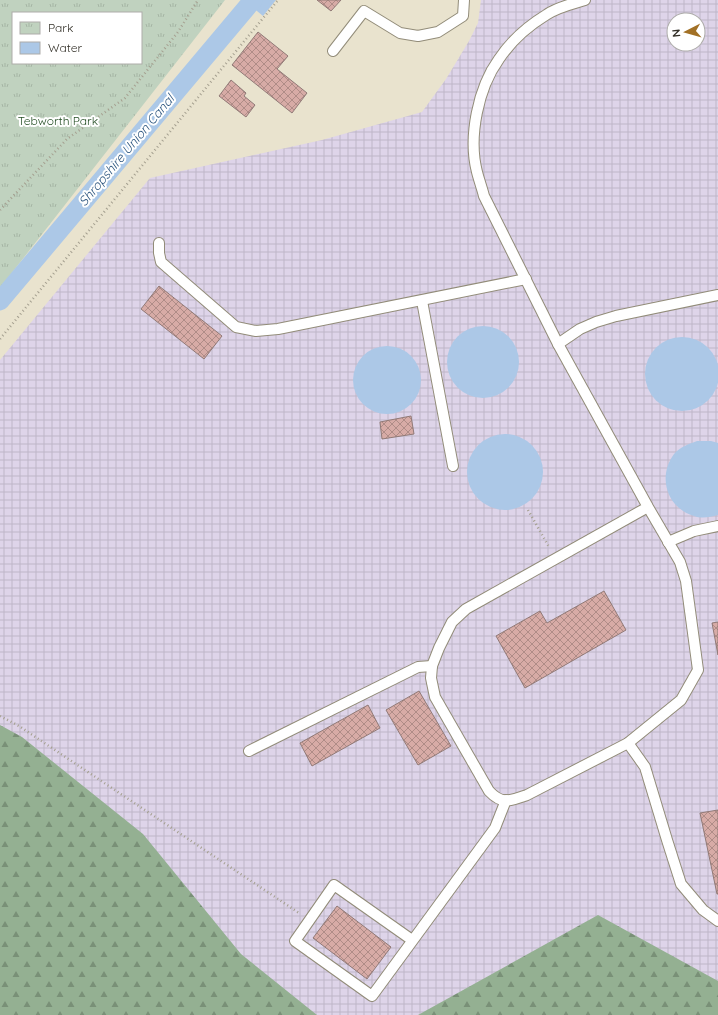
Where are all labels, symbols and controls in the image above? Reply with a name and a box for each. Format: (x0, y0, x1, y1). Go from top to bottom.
legend (12, 12, 142, 64)
north arrow (666, 12, 706, 52)
text: Park (48, 20, 73, 35)
text: N (669, 28, 683, 38)
text: Water (48, 40, 83, 55)
water label: Shropshire Union Canal (75, 90, 178, 209)
park label: Tebworth Park (18, 113, 98, 128)

